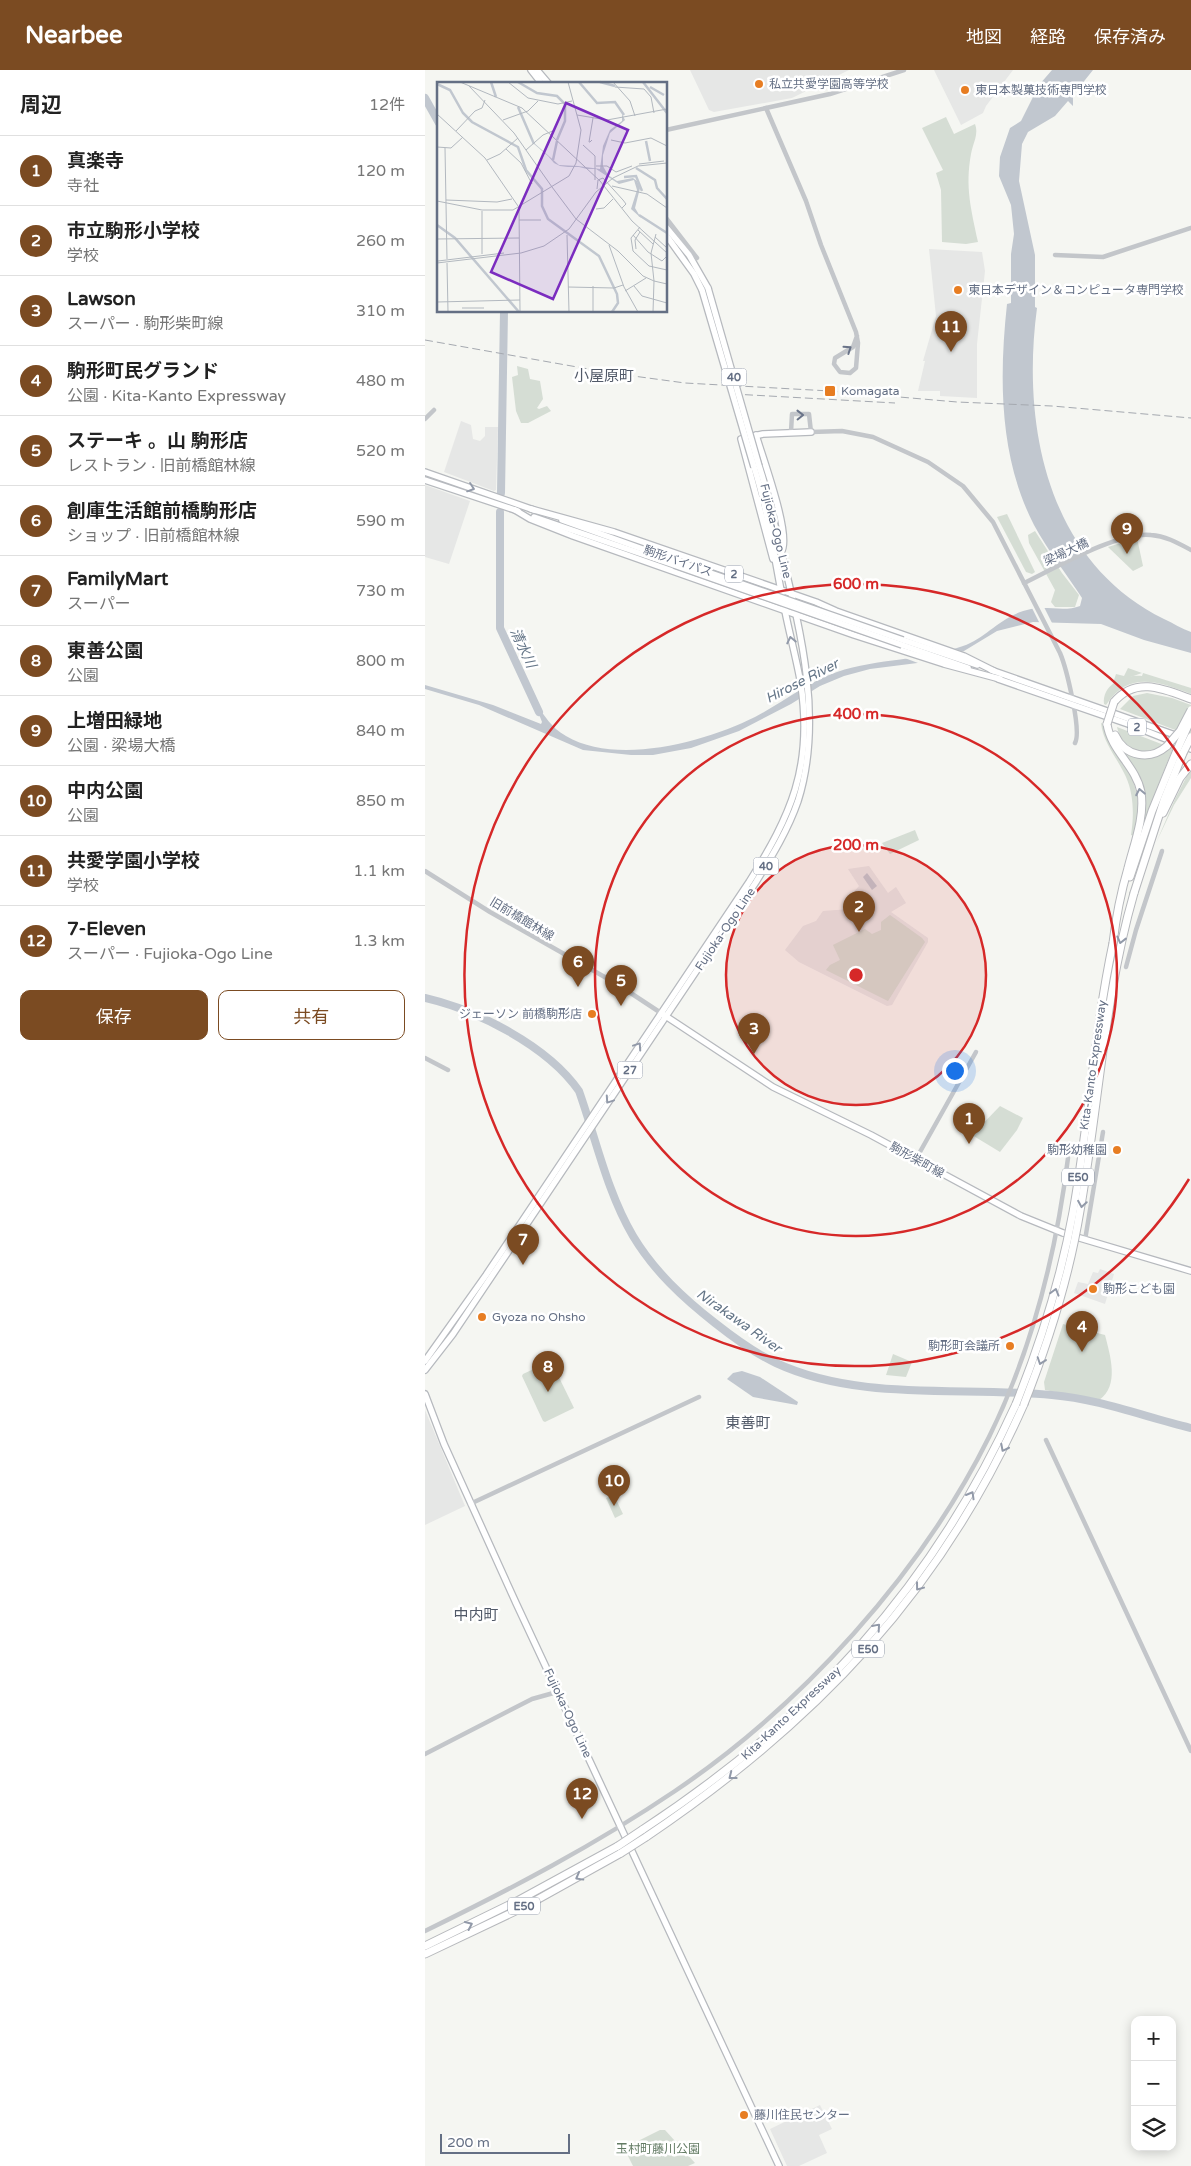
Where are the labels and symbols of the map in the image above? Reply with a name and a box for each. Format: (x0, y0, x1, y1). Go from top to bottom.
place label: 私立共愛学園高等学校 (769, 77, 889, 91)
marker: 私立共愛学園高等学校 (753, 78, 765, 90)
inset map (437, 82, 667, 312)
place label: 東日本製菓技術専門学校 (975, 83, 1107, 97)
marker: 東日本製菓技術専門学校 (959, 84, 971, 96)
place label: 東日本デザイン＆コンピュータ専門学校 (968, 283, 1184, 297)
marker: 東日本デザイン＆コンピュータ専門学校 (952, 284, 964, 296)
pin: 11 (935, 311, 967, 352)
one-way arrow (843, 345, 852, 355)
district label: 小屋原町 (574, 367, 634, 385)
road number: 40 (721, 368, 747, 386)
marker: Komagata (823, 384, 837, 398)
place label: Komagata (841, 384, 900, 398)
one-way arrow (797, 409, 805, 420)
one-way arrow (466, 482, 475, 492)
street label: Fujioka-Ogo Line (757, 482, 795, 580)
pin: 9 (1111, 513, 1143, 554)
street label: 梁場大橋 (1041, 536, 1091, 568)
street label: 駒形バイパス (642, 543, 714, 579)
road number: 2 (725, 566, 743, 582)
text: 600 m (833, 575, 879, 593)
water label: 清水川 (506, 625, 540, 672)
one-way arrow (786, 636, 797, 645)
water label: Hirose River (763, 655, 843, 707)
text: 400 m (833, 705, 879, 723)
road number: 2 (1128, 719, 1146, 736)
one-way arrow (1135, 787, 1145, 796)
text: 200 m (833, 836, 879, 854)
road number: 40 (753, 858, 779, 874)
street label: Fujioka-Ogo Line (692, 885, 758, 973)
pin: 2 (843, 891, 875, 932)
street label: 旧前橋館林線 (488, 894, 556, 944)
one-way arrow (1116, 935, 1127, 944)
pin: 6 (562, 946, 594, 987)
pin: 5 (605, 965, 637, 1006)
centre of rings (847, 966, 865, 984)
street label: Kita-Kanto Expressway (1077, 999, 1109, 1131)
place label: ジェーソン 前橋駒形店 (459, 1007, 582, 1021)
marker: ジェーソン 前橋駒形店 (586, 1008, 598, 1020)
pin: 3 (738, 1013, 770, 1054)
one-way arrow (632, 1042, 641, 1052)
your location (942, 1058, 968, 1084)
road number: 27 (617, 1062, 643, 1078)
one-way arrow (606, 1095, 616, 1104)
pin: 1 (953, 1103, 985, 1144)
street label: 駒形柴町線 (887, 1139, 947, 1181)
place label: 駒形幼稚園 (1047, 1143, 1107, 1157)
marker: 駒形幼稚園 (1111, 1144, 1123, 1156)
road number: E50 (1062, 1168, 1094, 1186)
one-way arrow (1077, 1200, 1087, 1209)
pin: 7 (507, 1224, 539, 1265)
place label: 駒形こども園 (1103, 1282, 1175, 1296)
marker: 駒形こども園 (1087, 1283, 1099, 1295)
water label: Nirakawa River (693, 1285, 786, 1357)
one-way arrow (1049, 1289, 1059, 1297)
place label: Gyoza no Ohsho (492, 1310, 586, 1324)
marker: Gyoza no Ohsho (476, 1311, 488, 1323)
pin: 4 (1066, 1311, 1098, 1352)
place label: 駒形町会議所 (928, 1339, 1000, 1353)
marker: 駒形町会議所 (1004, 1340, 1016, 1352)
pin: 8 (532, 1351, 564, 1392)
one-way arrow (1037, 1357, 1047, 1365)
district label: 東善町 (725, 1414, 771, 1432)
one-way arrow (1000, 1443, 1010, 1452)
pin: 10 (598, 1465, 630, 1506)
one-way arrow (965, 1492, 975, 1501)
one-way arrow (917, 1581, 925, 1590)
district label: 中内町 (453, 1606, 499, 1624)
one-way arrow (871, 1624, 880, 1633)
road number: E50 (852, 1640, 884, 1658)
street label: Kita-Kanto Expressway (738, 1663, 844, 1763)
street label: Fujioka-Ogo Line (541, 1666, 595, 1760)
one-way arrow (728, 1770, 737, 1779)
pin: 12 (566, 1778, 598, 1819)
one-way arrow (575, 1871, 584, 1881)
road number: E50 (508, 1898, 540, 1914)
one-way arrow (464, 1921, 473, 1931)
place label: 藤川住民センター (754, 2108, 850, 2122)
marker: 藤川住民センター (738, 2109, 750, 2121)
scale bar (440, 2131, 570, 2154)
park label: 玉村町藤川公園 (616, 2142, 700, 2156)

